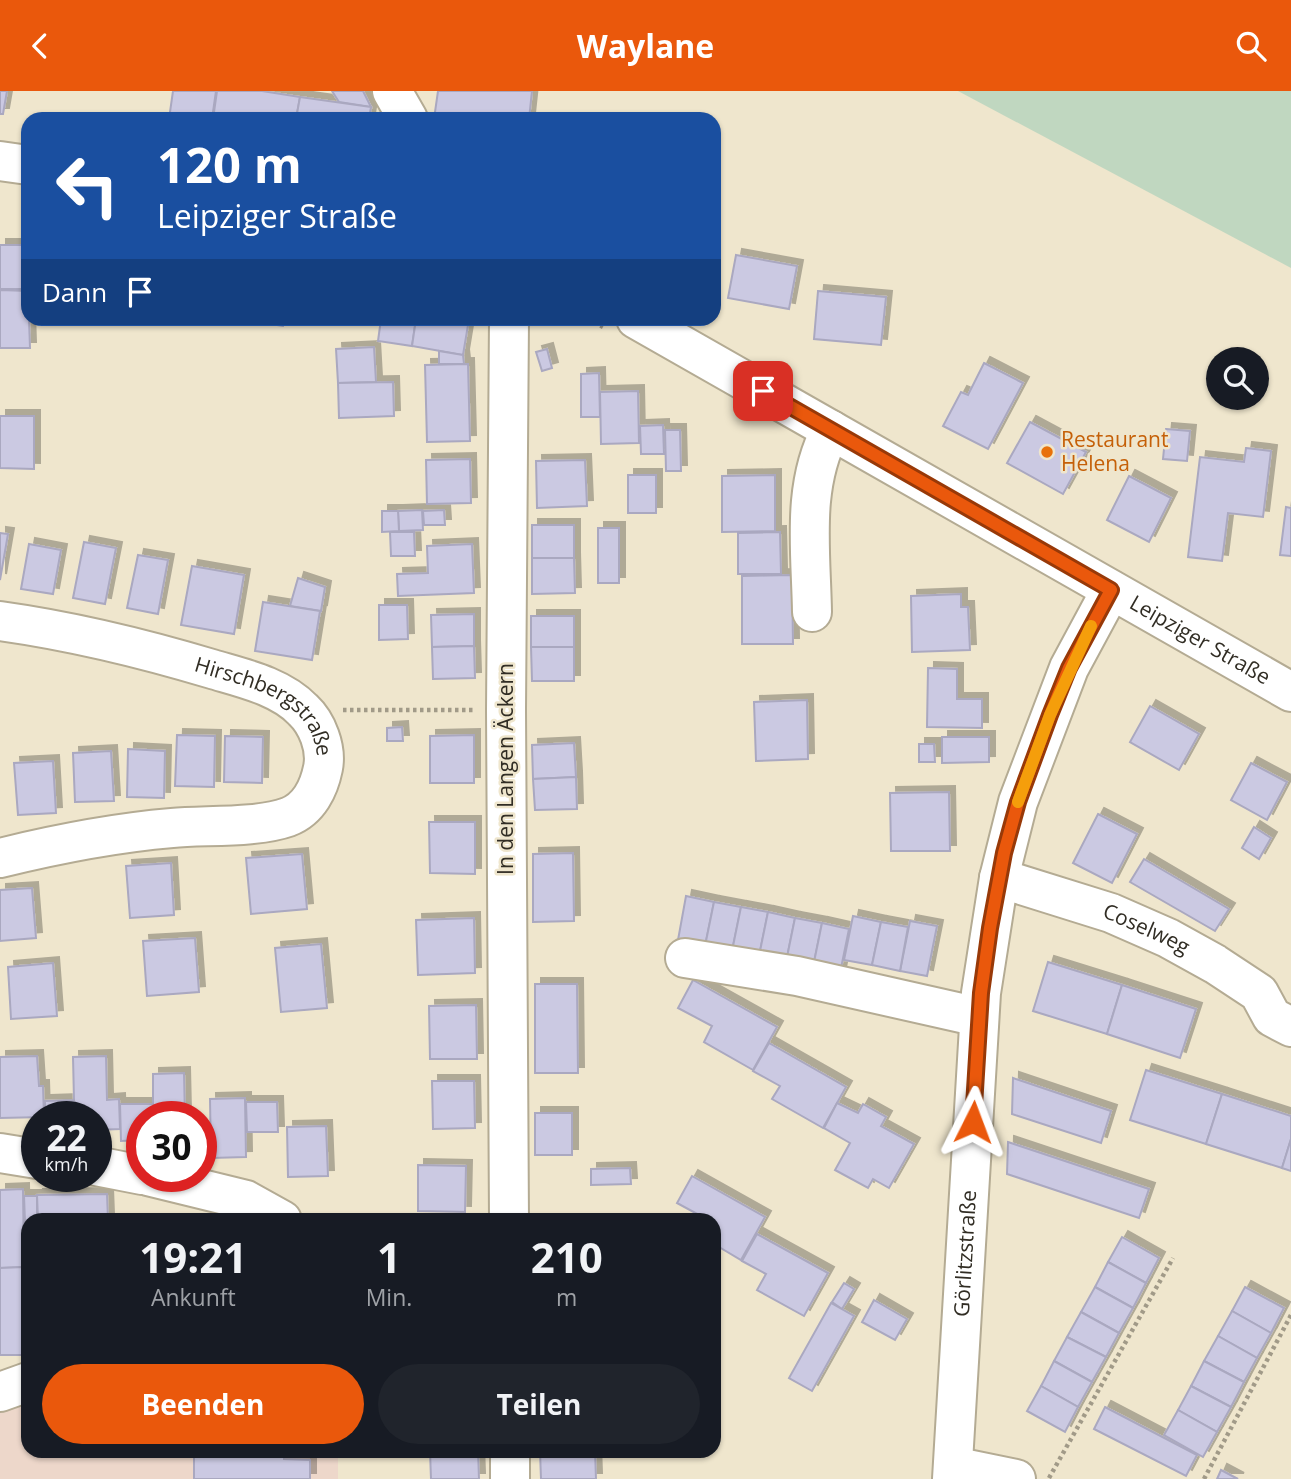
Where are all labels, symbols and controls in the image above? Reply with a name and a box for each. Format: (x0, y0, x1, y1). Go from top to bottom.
text: Waylane (577, 24, 714, 67)
icon: back (21, 27, 59, 65)
icon: search (1232, 27, 1270, 65)
text: 120 m (157, 131, 302, 197)
icon: left (42, 140, 133, 231)
text: Leipziger Straße (157, 194, 397, 237)
icon: arrive (121, 273, 159, 311)
text: Dann (42, 274, 107, 310)
map controls (1206, 347, 1269, 410)
button: search (1206, 347, 1269, 410)
pin (733, 361, 793, 421)
icon: arrive (744, 372, 782, 410)
place label: Restaurant Helena (1061, 425, 1168, 477)
marker: Restaurant Helena (1039, 444, 1055, 460)
street label: Leipziger Straße (1125, 588, 1276, 690)
street label: Hirschbergstraße (192, 650, 339, 758)
street label: In den Langen Äckern (491, 663, 519, 875)
street label: Coselweg (1100, 896, 1195, 960)
position arrow (936, 1085, 1010, 1159)
speed limit sign: 30 (126, 1101, 217, 1192)
text: 22 (46, 1114, 87, 1161)
text: km/h (45, 1152, 88, 1176)
street label: Görlitzstraße (947, 1189, 982, 1318)
text: 19:21 (139, 1228, 247, 1285)
text: 1 (377, 1228, 401, 1285)
text: 210 (531, 1228, 603, 1285)
text: Ankunft (151, 1281, 236, 1313)
text: Min. (366, 1281, 412, 1313)
text: m (556, 1281, 577, 1313)
button: Beenden (42, 1364, 364, 1444)
button: Teilen (378, 1364, 700, 1444)

